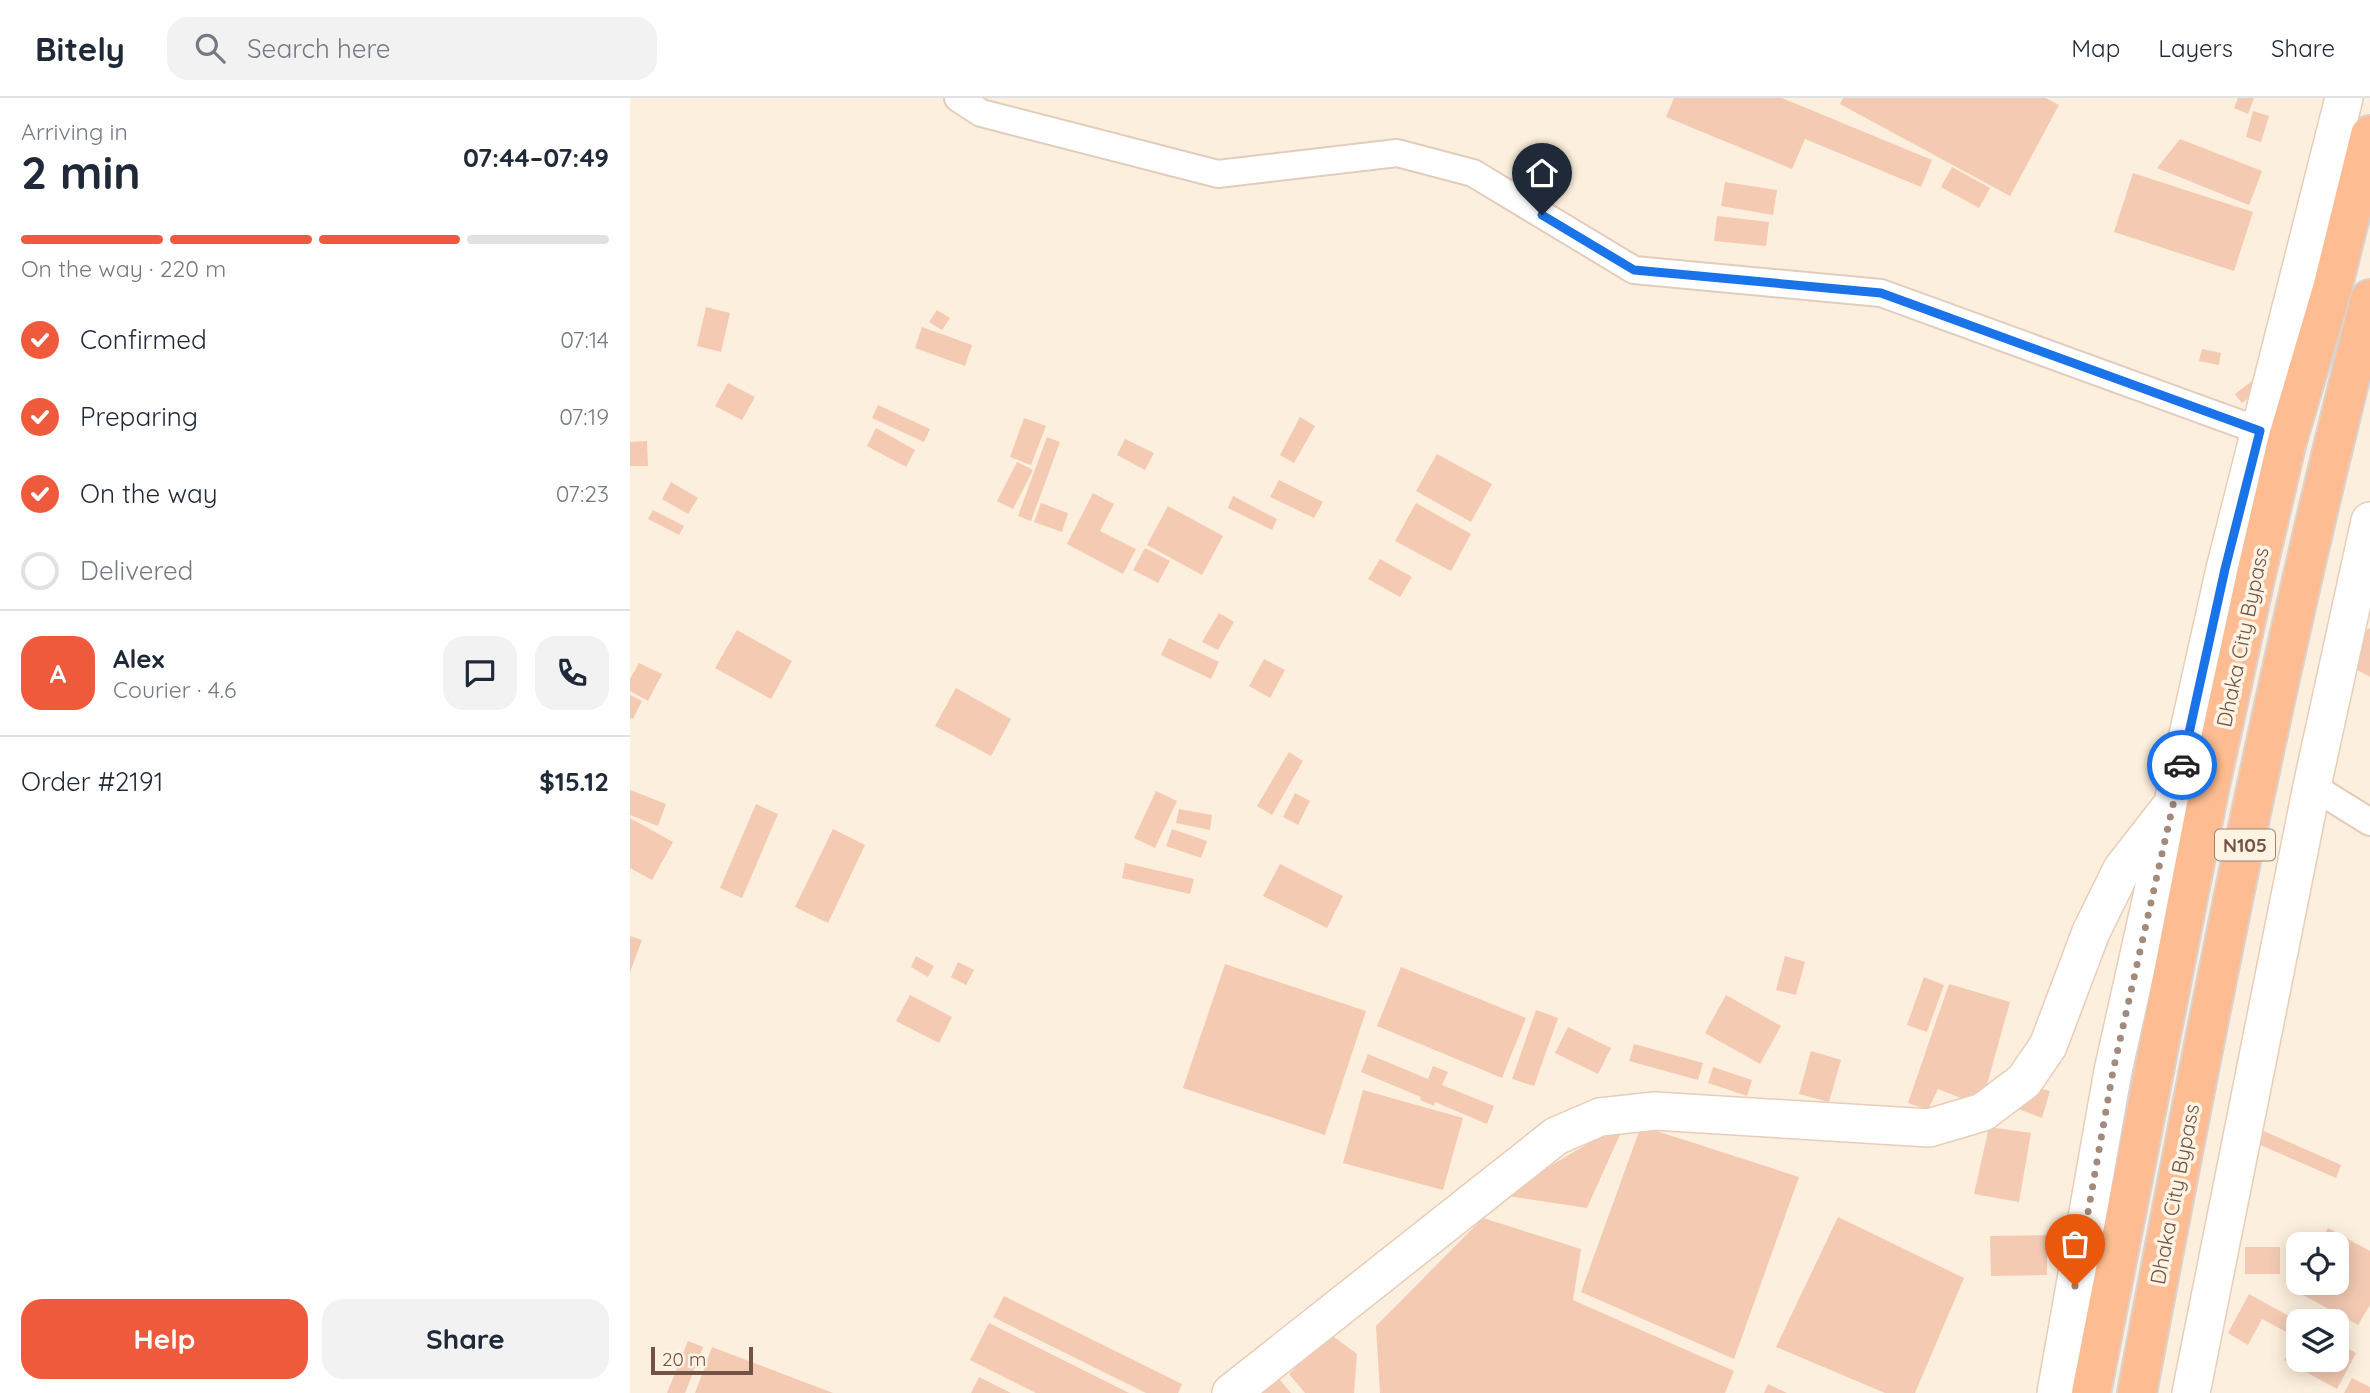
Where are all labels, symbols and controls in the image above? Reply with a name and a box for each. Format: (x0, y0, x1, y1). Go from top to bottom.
search box (167, 17, 657, 80)
text: Bitely (35, 28, 125, 69)
icon: search (191, 29, 229, 67)
text: Search here (247, 32, 391, 65)
text: Map (2071, 33, 2120, 63)
text: Layers (2158, 33, 2233, 63)
text: Share (2271, 33, 2335, 63)
text: Arriving in (21, 117, 128, 146)
text: 07:44–07:49 (463, 141, 609, 174)
text: 2 min (21, 143, 141, 201)
pin (1512, 143, 1572, 215)
icon: home (1523, 154, 1561, 192)
text: On the way · 220 m (21, 254, 226, 283)
icon: check (21, 321, 59, 359)
text: Confirmed (80, 323, 207, 356)
text: 07:14 (560, 325, 609, 354)
icon: check (21, 398, 59, 436)
text: Preparing (80, 400, 198, 433)
text: 07:19 (559, 402, 609, 431)
icon: check (21, 475, 59, 513)
text: On the way (80, 477, 218, 510)
text: 07:23 (556, 479, 609, 508)
street label: Dhaka City Bypass (2210, 545, 2274, 729)
text: Delivered (80, 554, 193, 587)
button: chat (443, 636, 517, 710)
button: phone (535, 636, 609, 710)
text: Alex (113, 642, 164, 675)
text: A (50, 657, 66, 690)
text: Courier · 4.6 (113, 675, 236, 704)
courier (2147, 730, 2217, 800)
icon: car (2163, 746, 2201, 784)
text: Order #2191 (21, 765, 163, 798)
text: $15.12 (539, 765, 609, 798)
road number: N105 (2215, 830, 2275, 860)
street label: Dhaka City Bypass (2144, 1102, 2204, 1286)
pin (2045, 1214, 2105, 1286)
icon: bag (2056, 1225, 2094, 1263)
map controls (2286, 1232, 2349, 1372)
button: locate (2286, 1232, 2349, 1295)
button: Help (21, 1299, 308, 1379)
button: Share (322, 1299, 609, 1379)
button: layers (2286, 1309, 2349, 1372)
scale bar (651, 1344, 752, 1376)
text: 20 m (662, 1347, 706, 1371)

